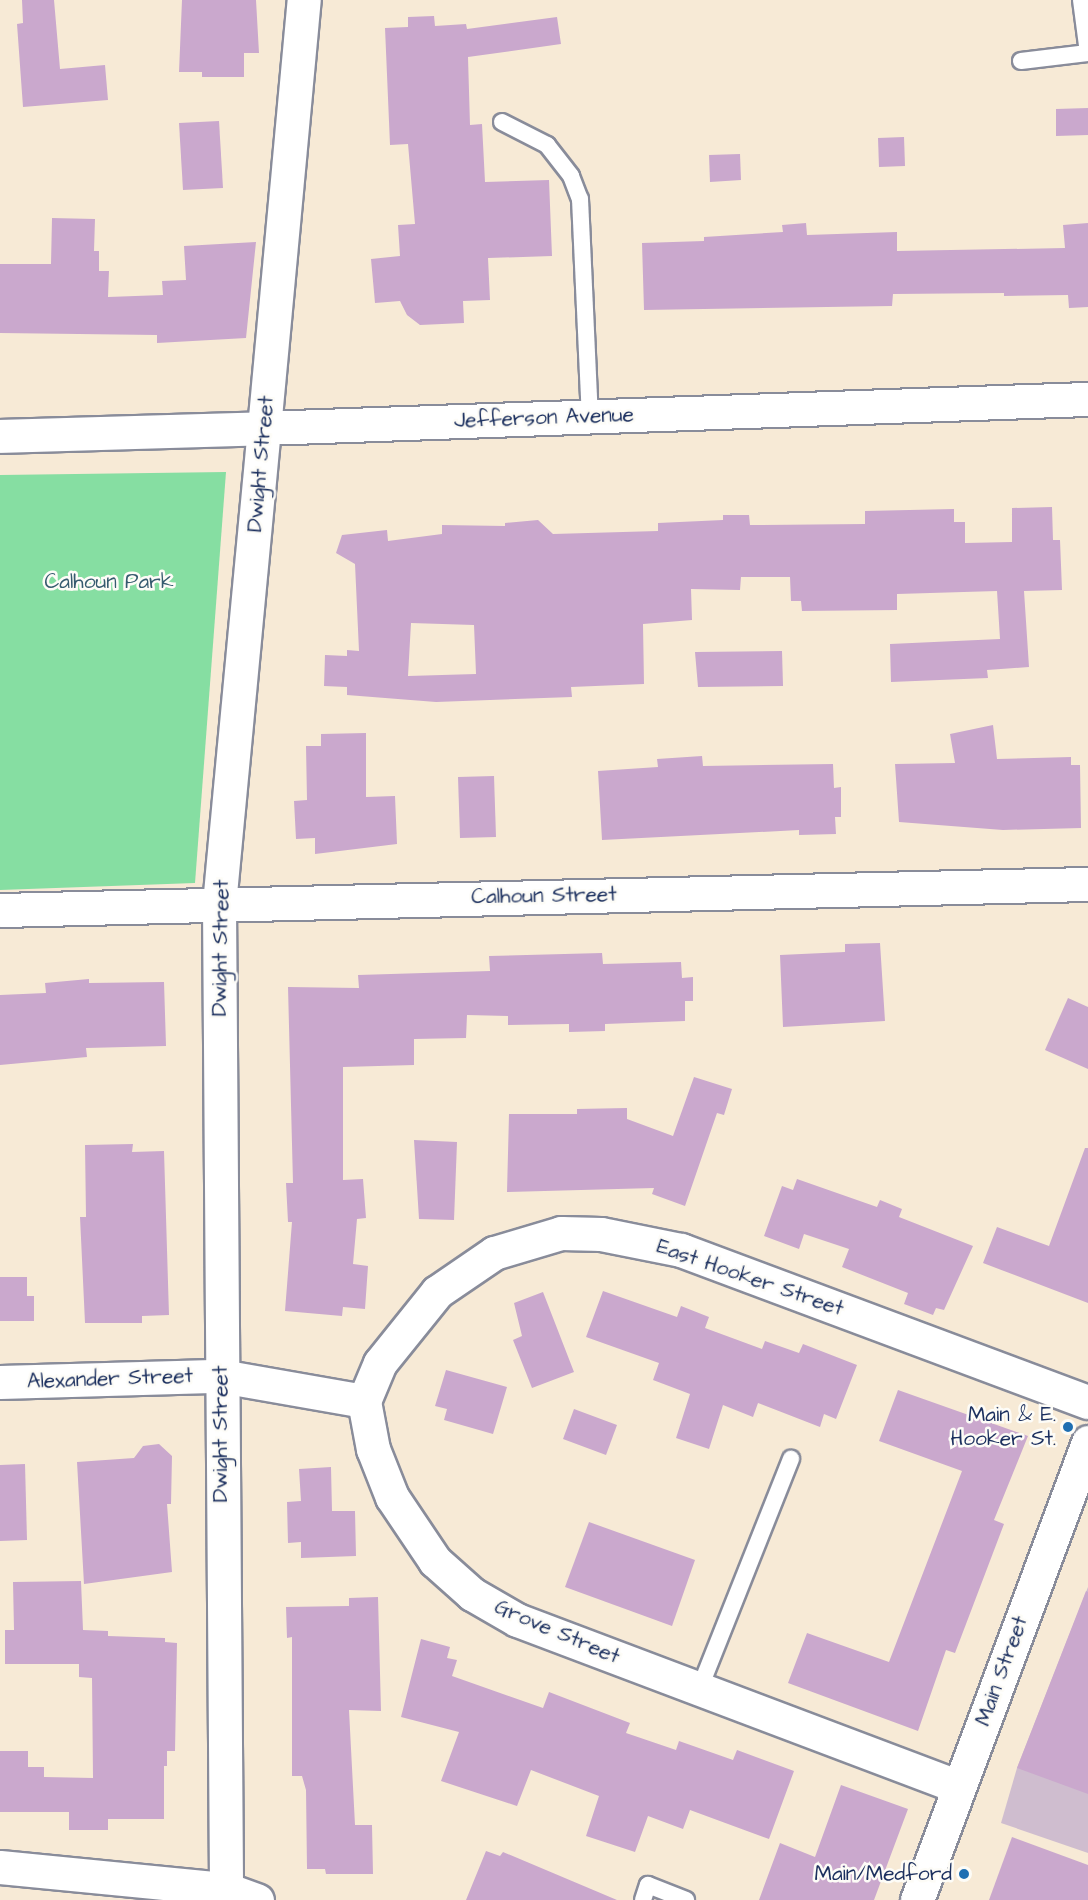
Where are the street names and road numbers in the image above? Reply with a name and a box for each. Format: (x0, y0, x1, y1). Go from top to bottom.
street label: Dwight Street (242, 395, 280, 533)
street label: Jefferson Avenue (454, 402, 634, 434)
street label: Dwight Street (207, 879, 235, 1017)
street label: Calhoun Street (471, 882, 617, 910)
street label: East Hooker Street (653, 1234, 847, 1322)
street label: Alexander Street (27, 1364, 193, 1394)
street label: Dwight Street (208, 1366, 234, 1502)
street label: Grove Street (491, 1594, 623, 1670)
street label: Main Street (971, 1613, 1033, 1729)

